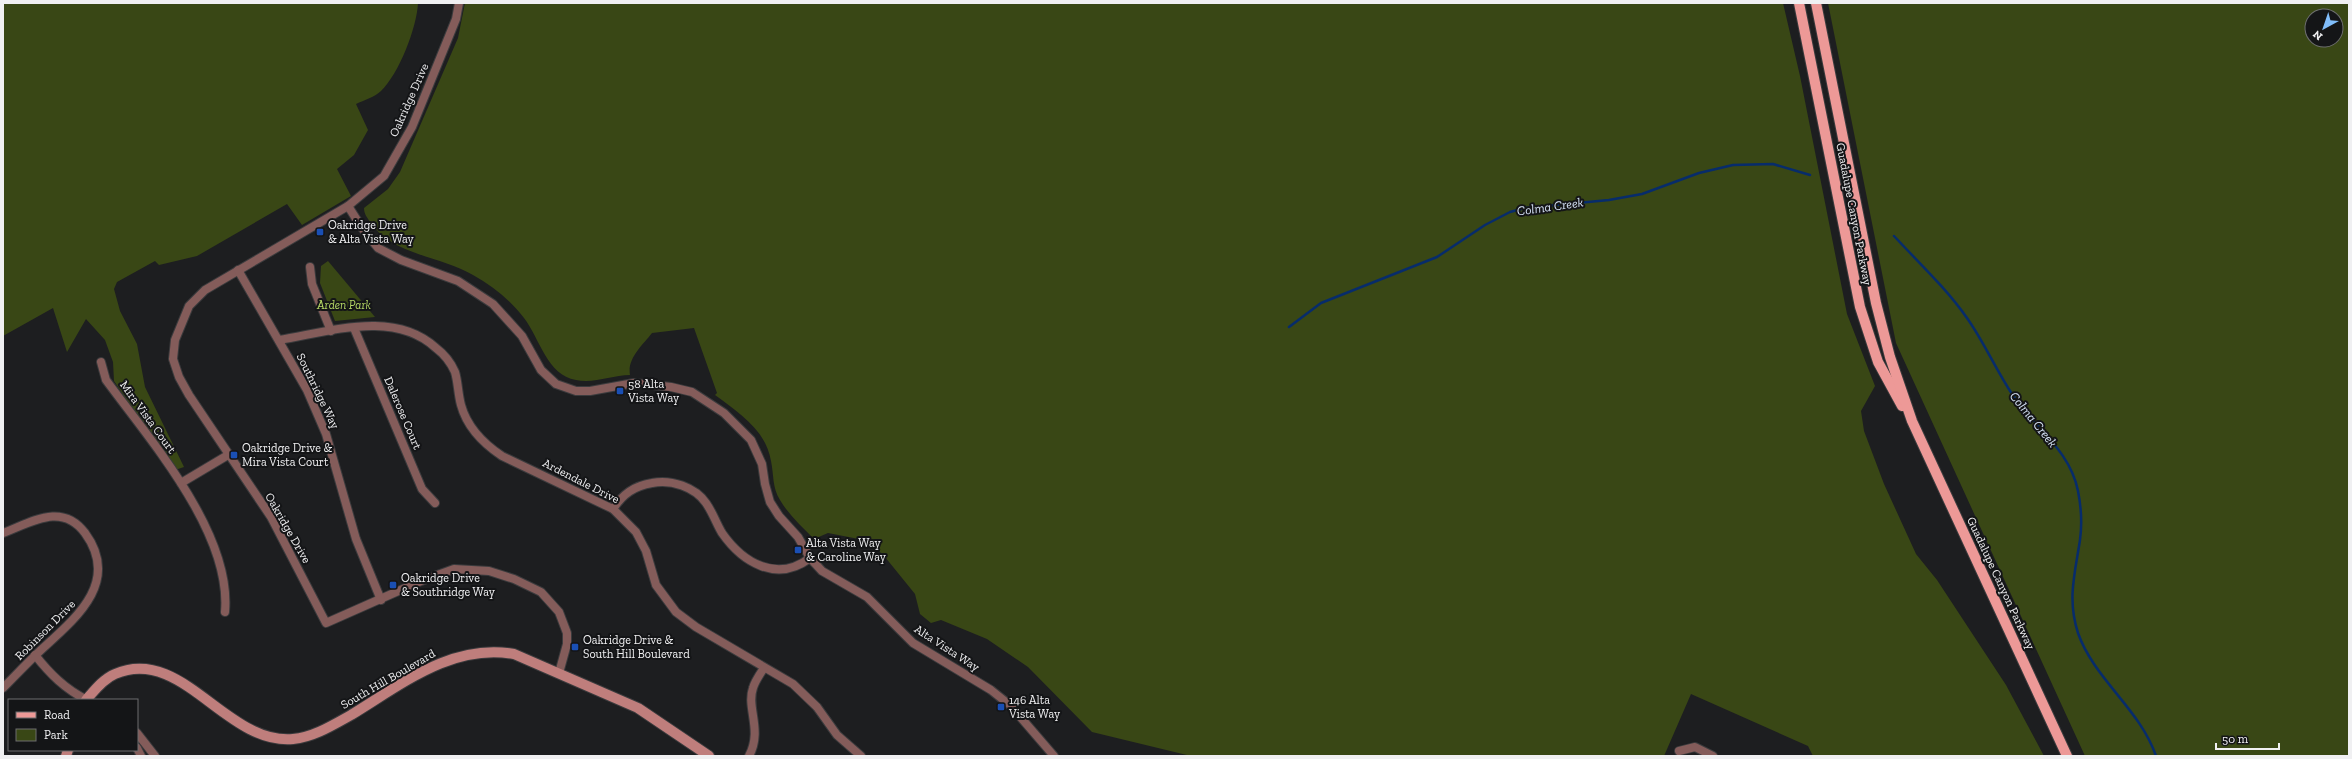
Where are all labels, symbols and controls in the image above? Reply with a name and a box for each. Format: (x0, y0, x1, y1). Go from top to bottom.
north arrow (2304, 8, 2344, 48)
text: N (2310, 27, 2325, 43)
street label: Oakridge Drive (387, 61, 432, 139)
street label: Guadalupe Canyon Parkway (1833, 142, 1875, 287)
water label: Colma Creek (1516, 194, 1584, 219)
place label: Oakridge Drive & Alta Vista Way (328, 218, 415, 246)
marker: Oakridge Drive & Alta Vista Way (315, 227, 325, 237)
park label: Arden Park (316, 298, 372, 312)
street label: Southridge Way (294, 351, 343, 432)
street label: Dalerose Court (381, 374, 425, 452)
place label: 58 Alta Vista Way (627, 377, 680, 405)
street label: Mira Vista Court (117, 378, 179, 456)
marker: 58 Alta Vista Way (615, 386, 625, 396)
water label: Colma Creek (2007, 389, 2061, 450)
place label: Oakridge Drive & Mira Vista Court (242, 441, 333, 469)
marker: Oakridge Drive & Mira Vista Court (229, 450, 239, 460)
street label: Ardendale Drive (540, 456, 622, 506)
street label: Oakridge Drive (262, 490, 314, 566)
street label: Guadalupe Canyon Parkway (1964, 514, 2038, 652)
place label: Alta Vista Way & Caroline Way (806, 536, 887, 564)
marker: Alta Vista Way & Caroline Way (793, 545, 803, 555)
place label: Oakridge Drive & Southridge Way (401, 571, 496, 599)
marker: Oakridge Drive & Southridge Way (388, 580, 398, 590)
street label: Robinson Drive (12, 597, 78, 663)
street label: Alta Vista Way (912, 622, 983, 675)
place label: Oakridge Drive & South Hill Boulevard (583, 633, 690, 661)
marker: Oakridge Drive & South Hill Boulevard (570, 642, 580, 652)
street label: South Hill Boulevard (338, 646, 438, 712)
place label: 146 Alta Vista Way (1008, 693, 1061, 721)
legend (8, 699, 138, 751)
marker: 146 Alta Vista Way (996, 702, 1006, 712)
text: Road (44, 708, 70, 722)
scale bar (2216, 725, 2279, 751)
text: Park (44, 728, 69, 742)
text: 50 m (2222, 732, 2249, 746)

